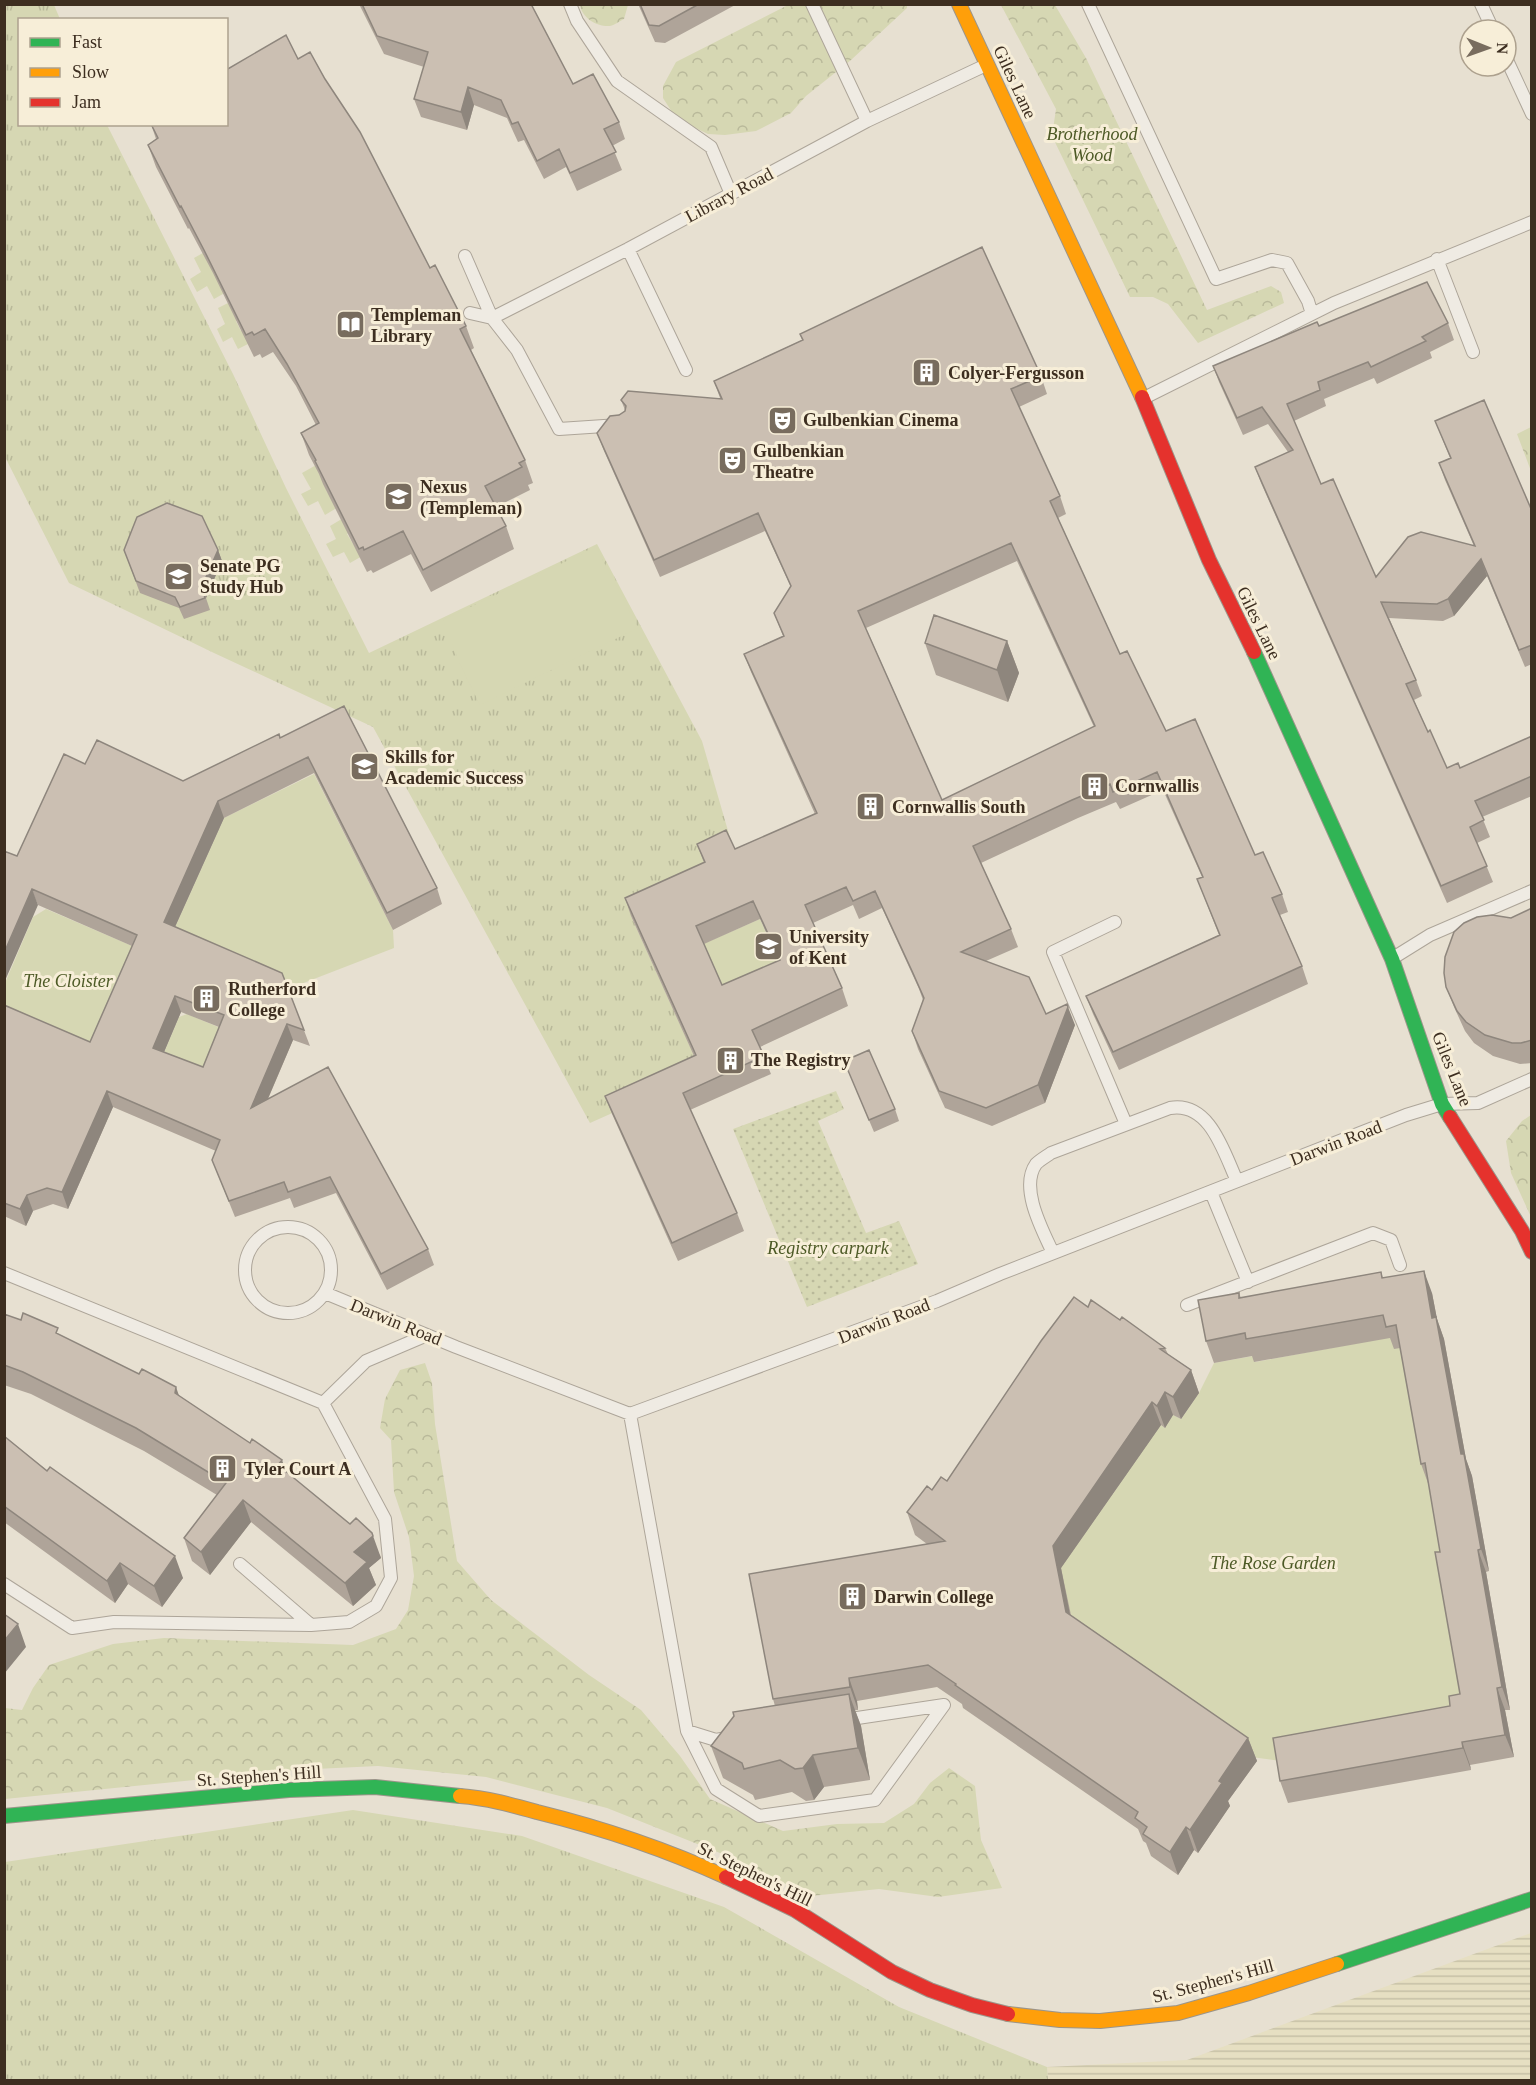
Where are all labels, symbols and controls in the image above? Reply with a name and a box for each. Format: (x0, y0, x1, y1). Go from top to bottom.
legend (18, 18, 228, 126)
north arrow (1458, 18, 1518, 78)
text: Fast (72, 32, 102, 52)
street label: Giles Lane (989, 42, 1041, 122)
text: N (1494, 42, 1511, 55)
text: Slow (72, 62, 109, 82)
text: Jam (72, 92, 101, 112)
park label: Brotherhood Wood (1046, 124, 1138, 165)
street label: Library Road (682, 164, 776, 226)
place label: Templeman Library (371, 305, 461, 346)
library icon: Templeman Library (334, 309, 366, 341)
building icon: Colyer-Fergusson (911, 357, 943, 389)
place label: Colyer-Fergusson (948, 363, 1084, 383)
theatre icon: Gulbenkian Cinema (766, 404, 798, 436)
place label: Gulbenkian Cinema (803, 410, 959, 430)
place label: Gulbenkian Theatre (753, 441, 844, 482)
theatre icon: Gulbenkian Theatre (716, 445, 748, 477)
place label: Nexus (Templeman) (420, 477, 522, 519)
school or university icon: Nexus (Templeman) (383, 481, 415, 513)
place label: Senate PG Study Hub (200, 556, 284, 597)
school or university icon: Senate PG Study Hub (163, 560, 195, 592)
street label: Giles Lane (1233, 583, 1285, 663)
place label: Skills for Academic Success (385, 747, 523, 788)
school or university icon: Skills for Academic Success (348, 751, 380, 783)
building icon: Cornwallis (1078, 770, 1110, 802)
place label: Cornwallis (1115, 776, 1199, 796)
building icon: Cornwallis South (855, 791, 887, 823)
place label: Cornwallis South (892, 797, 1026, 817)
place label: University of Kent (789, 927, 869, 968)
school or university icon: University of Kent (752, 931, 784, 963)
park label: The Cloister (23, 971, 114, 991)
place label: Rutherford College (228, 979, 316, 1020)
building icon: Rutherford College (191, 983, 223, 1015)
street label: Giles Lane (1428, 1029, 1476, 1109)
building icon: The Registry (714, 1044, 746, 1076)
place label: The Registry (751, 1050, 850, 1070)
street label: Darwin Road (1287, 1116, 1385, 1170)
park label: Registry carpark (766, 1238, 890, 1258)
street label: Darwin Road (835, 1294, 933, 1348)
street label: Darwin Road (348, 1295, 444, 1349)
building icon: Tyler Court A (207, 1453, 239, 1485)
place label: Tyler Court A (244, 1459, 351, 1479)
park label: The Rose Garden (1210, 1553, 1336, 1573)
building icon: Darwin College (837, 1581, 869, 1613)
place label: Darwin College (874, 1587, 993, 1607)
street label: St. Stephen's Hill (196, 1762, 322, 1790)
street label: St. Stephen's Hill (695, 1838, 815, 1910)
street label: St. Stephen's Hill (1150, 1955, 1276, 2007)

